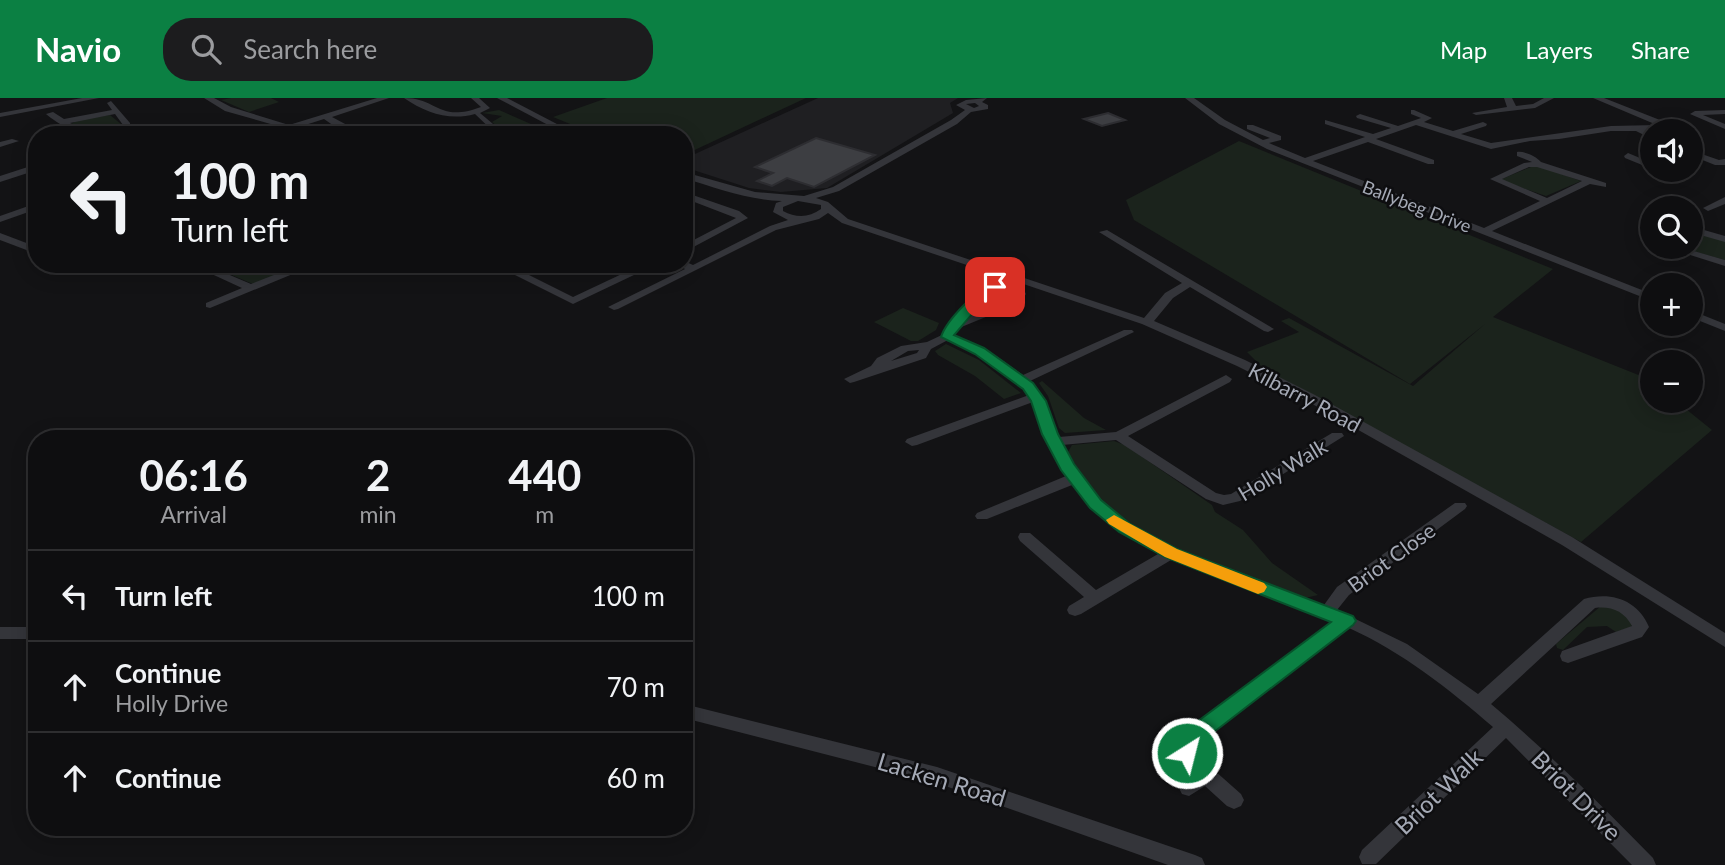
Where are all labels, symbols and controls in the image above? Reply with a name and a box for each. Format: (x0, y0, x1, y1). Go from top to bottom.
search box (163, 18, 653, 81)
text: Navio (35, 29, 121, 69)
icon: search (187, 30, 225, 68)
text: Search here (243, 33, 377, 65)
text: Map (1440, 35, 1487, 64)
text: Layers (1525, 35, 1593, 64)
text: Share (1631, 35, 1690, 64)
map controls (1640, 119, 1703, 413)
button: sound (1640, 119, 1703, 182)
text: 100 m (171, 151, 309, 209)
icon: left (56, 154, 147, 245)
street label: Ballybeg Drive (1360, 175, 1474, 237)
button: search (1640, 196, 1703, 259)
text: Turn left (171, 210, 288, 249)
pin (965, 257, 1025, 317)
icon: arrive (976, 268, 1014, 306)
button: + (1640, 273, 1703, 336)
button: − (1640, 350, 1703, 413)
street label: Kilbarry Road (1245, 357, 1365, 437)
street label: Holly Walk (1233, 432, 1331, 505)
text: 06:16 (140, 450, 248, 500)
text: 2 (366, 450, 390, 500)
text: 440 (508, 450, 581, 500)
text: Arrival (161, 500, 227, 528)
text: min (359, 500, 397, 528)
text: m (535, 500, 554, 528)
street label: Briot Close (1343, 517, 1439, 597)
icon: left (56, 577, 94, 615)
text: Turn left (115, 580, 212, 612)
text: 100 m (592, 580, 665, 612)
text: Continue (115, 657, 221, 689)
icon: ahead (56, 668, 94, 706)
text: 70 m (607, 671, 665, 703)
text: Holly Drive (115, 689, 228, 717)
position arrow (1150, 716, 1224, 790)
street label: Briot Walk (1388, 742, 1489, 840)
street label: Briot Drive (1526, 744, 1628, 846)
street label: Lacken Road (874, 746, 1010, 812)
icon: ahead (56, 759, 94, 797)
text: Continue (115, 762, 221, 794)
text: 60 m (607, 762, 665, 794)

